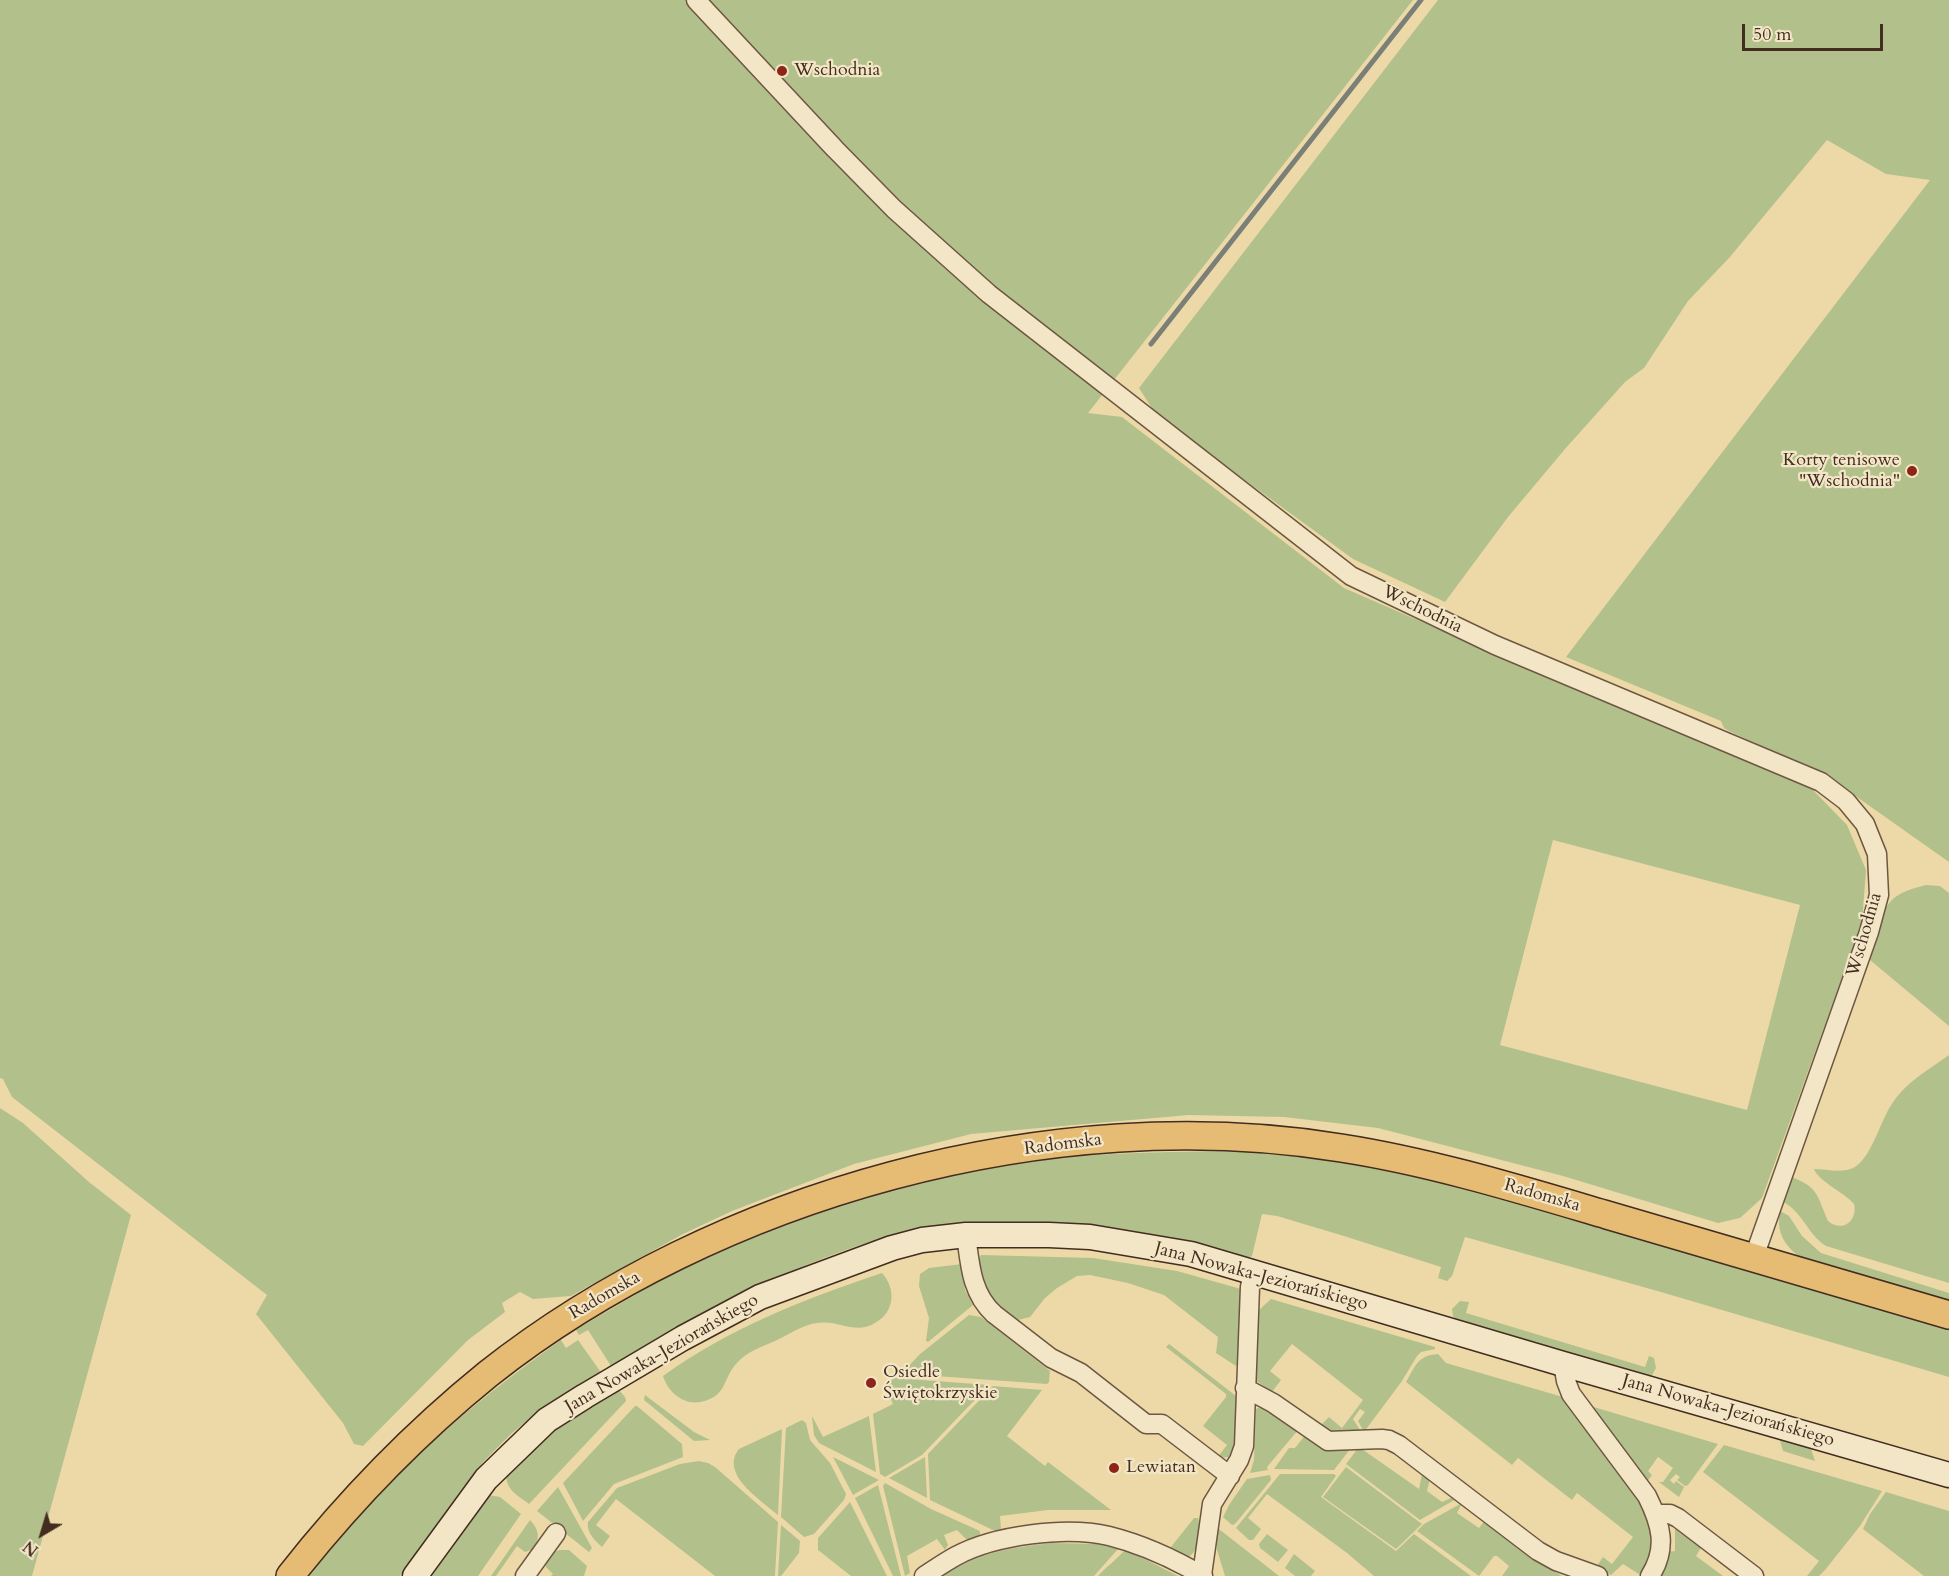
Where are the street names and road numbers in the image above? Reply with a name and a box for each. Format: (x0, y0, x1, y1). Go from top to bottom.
street label: Wschodnia (1378, 581, 1466, 639)
street label: Wschodnia (1843, 891, 1887, 979)
street label: Radomska (1023, 1130, 1103, 1160)
street label: Radomska (1501, 1175, 1583, 1217)
street label: Jana Nowaka-Jeziorańskiego (1152, 1238, 1370, 1316)
street label: Radomska (566, 1267, 644, 1325)
street label: Jana Nowaka-Jeziorańskiego (561, 1290, 763, 1418)
street label: Jana Nowaka-Jeziorańskiego (1619, 1370, 1837, 1452)

